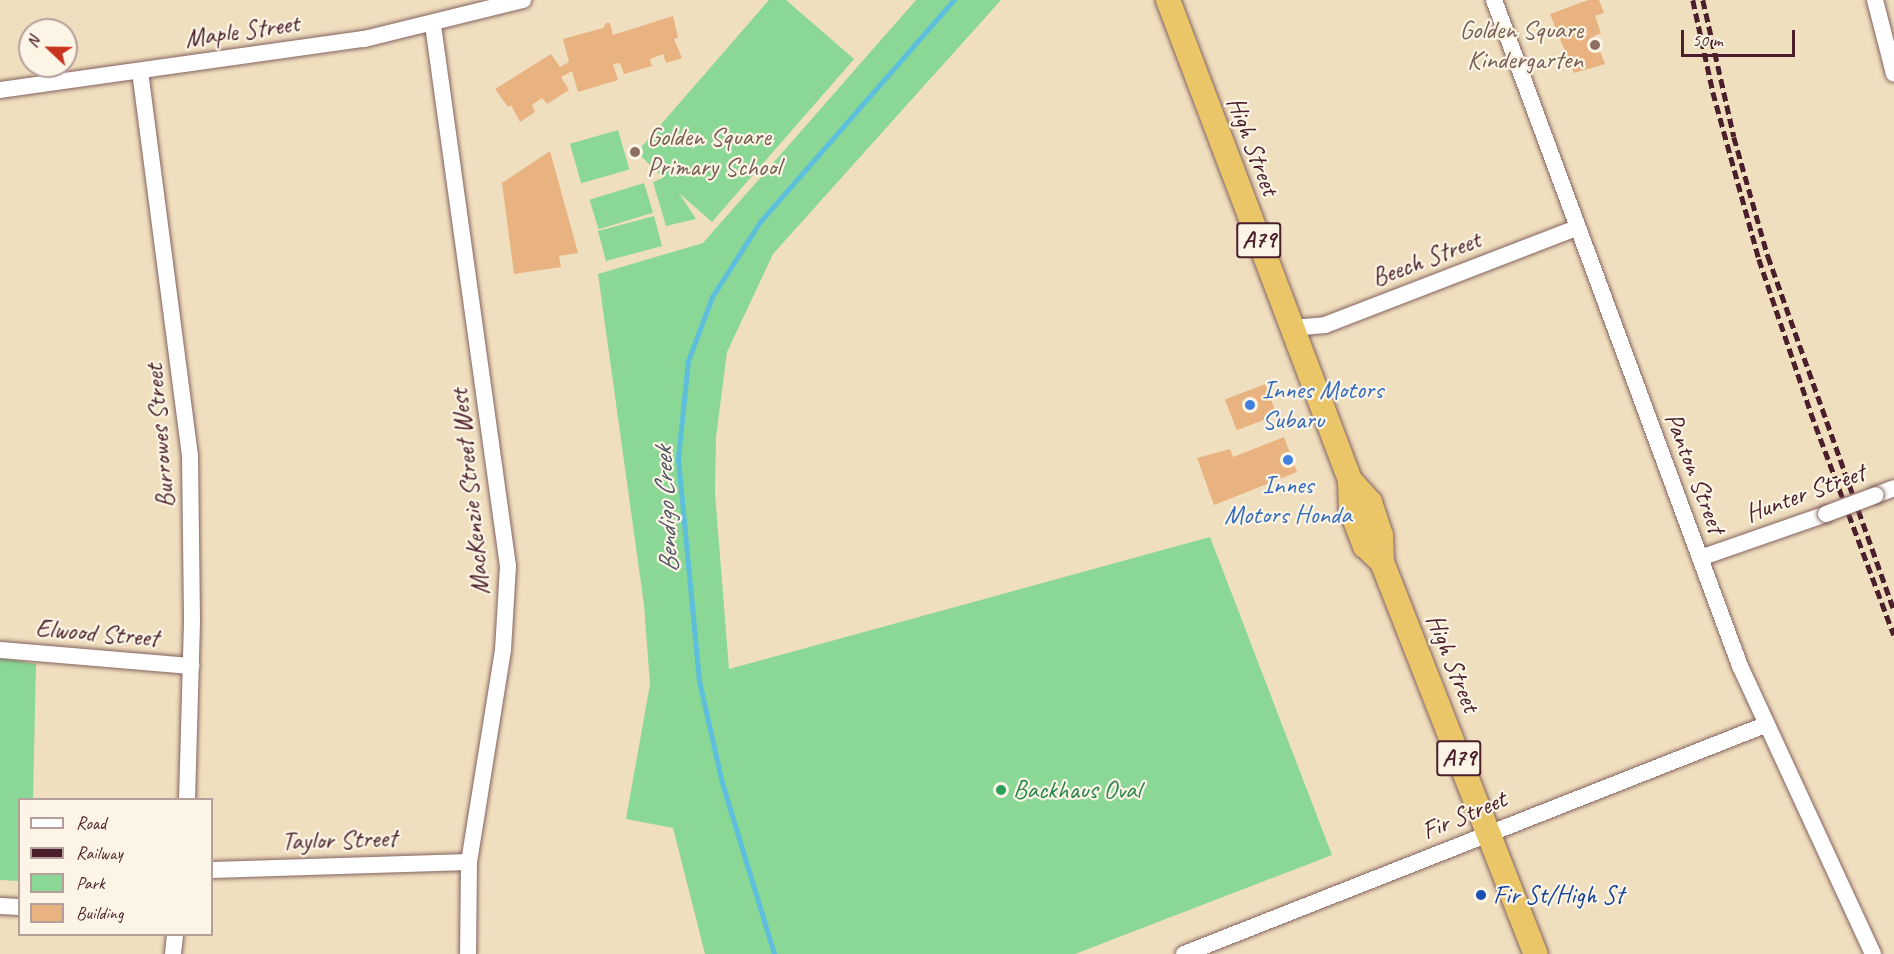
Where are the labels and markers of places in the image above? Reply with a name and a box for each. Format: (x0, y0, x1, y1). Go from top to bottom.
place label: Golden Square Kindergarten (1461, 14, 1583, 76)
marker: Golden Square Kindergarten (1588, 38, 1602, 52)
place label: Golden Square Primary School (647, 121, 780, 182)
marker: Golden Square Primary School (628, 145, 642, 159)
place label: Innes Motors Subaru (1262, 374, 1383, 436)
marker: Innes Motors Subaru (1243, 398, 1257, 412)
marker: Innes Motors Honda (1281, 453, 1295, 467)
place label: Innes Motors Honda (1225, 469, 1351, 530)
place label: Backhaus Oval (1013, 774, 1141, 806)
marker: Backhaus Oval (994, 783, 1008, 797)
place label: Fir St/High St (1493, 879, 1625, 911)
marker: Fir St/High St (1474, 888, 1488, 902)

